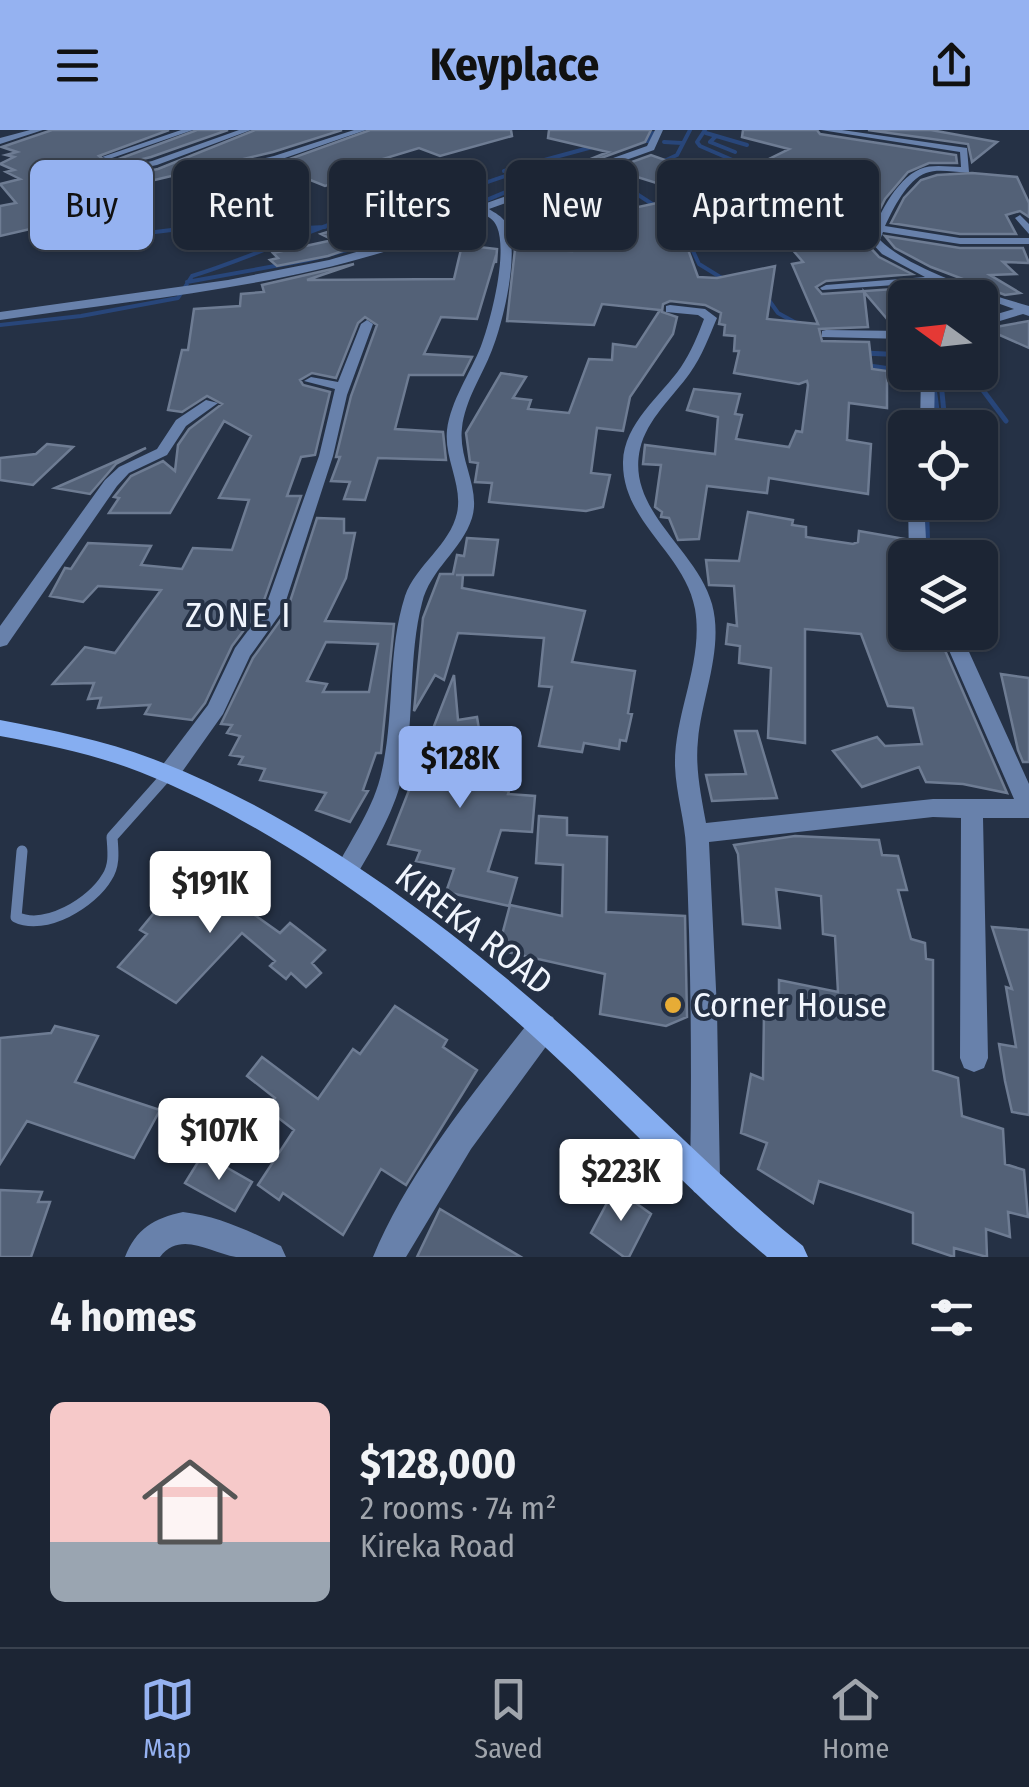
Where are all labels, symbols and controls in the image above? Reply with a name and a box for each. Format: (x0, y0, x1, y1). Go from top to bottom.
icon: menu (50, 38, 105, 93)
text: Keyplace (430, 38, 599, 92)
icon: share (924, 38, 979, 93)
chip: Buy (30, 160, 153, 250)
chip: Rent (173, 160, 309, 250)
chip: Filters (329, 160, 486, 250)
chip: New (506, 160, 637, 250)
chip: Apartment (657, 160, 879, 250)
north arrow (888, 280, 998, 390)
map controls (888, 280, 998, 650)
button: locate (888, 410, 998, 520)
button: layers (888, 540, 998, 650)
district label: ZONE I (185, 594, 293, 636)
pin: $128K (390, 726, 530, 811)
text: $128K (421, 739, 499, 777)
pin: $191K (140, 851, 280, 936)
street label: KIREKA ROAD (387, 855, 561, 1003)
text: $191K (172, 864, 248, 902)
place label: Corner House (693, 984, 887, 1026)
marker: Corner House (662, 994, 684, 1016)
pin: $107K (149, 1098, 289, 1183)
text: $107K (180, 1111, 258, 1149)
pin: $223K (551, 1139, 691, 1224)
text: $223K (582, 1152, 660, 1190)
icon: filters (924, 1290, 979, 1345)
text: 4 homes (50, 1292, 197, 1342)
text: $128,000 (360, 1439, 517, 1489)
icon: home (130, 1442, 250, 1562)
text: 2 rooms · 74 m² (360, 1489, 557, 1527)
text: Kireka Road (360, 1527, 515, 1565)
tab: Map (140, 1672, 195, 1765)
tab: Saved (474, 1672, 543, 1765)
tab: Home (822, 1672, 889, 1765)

